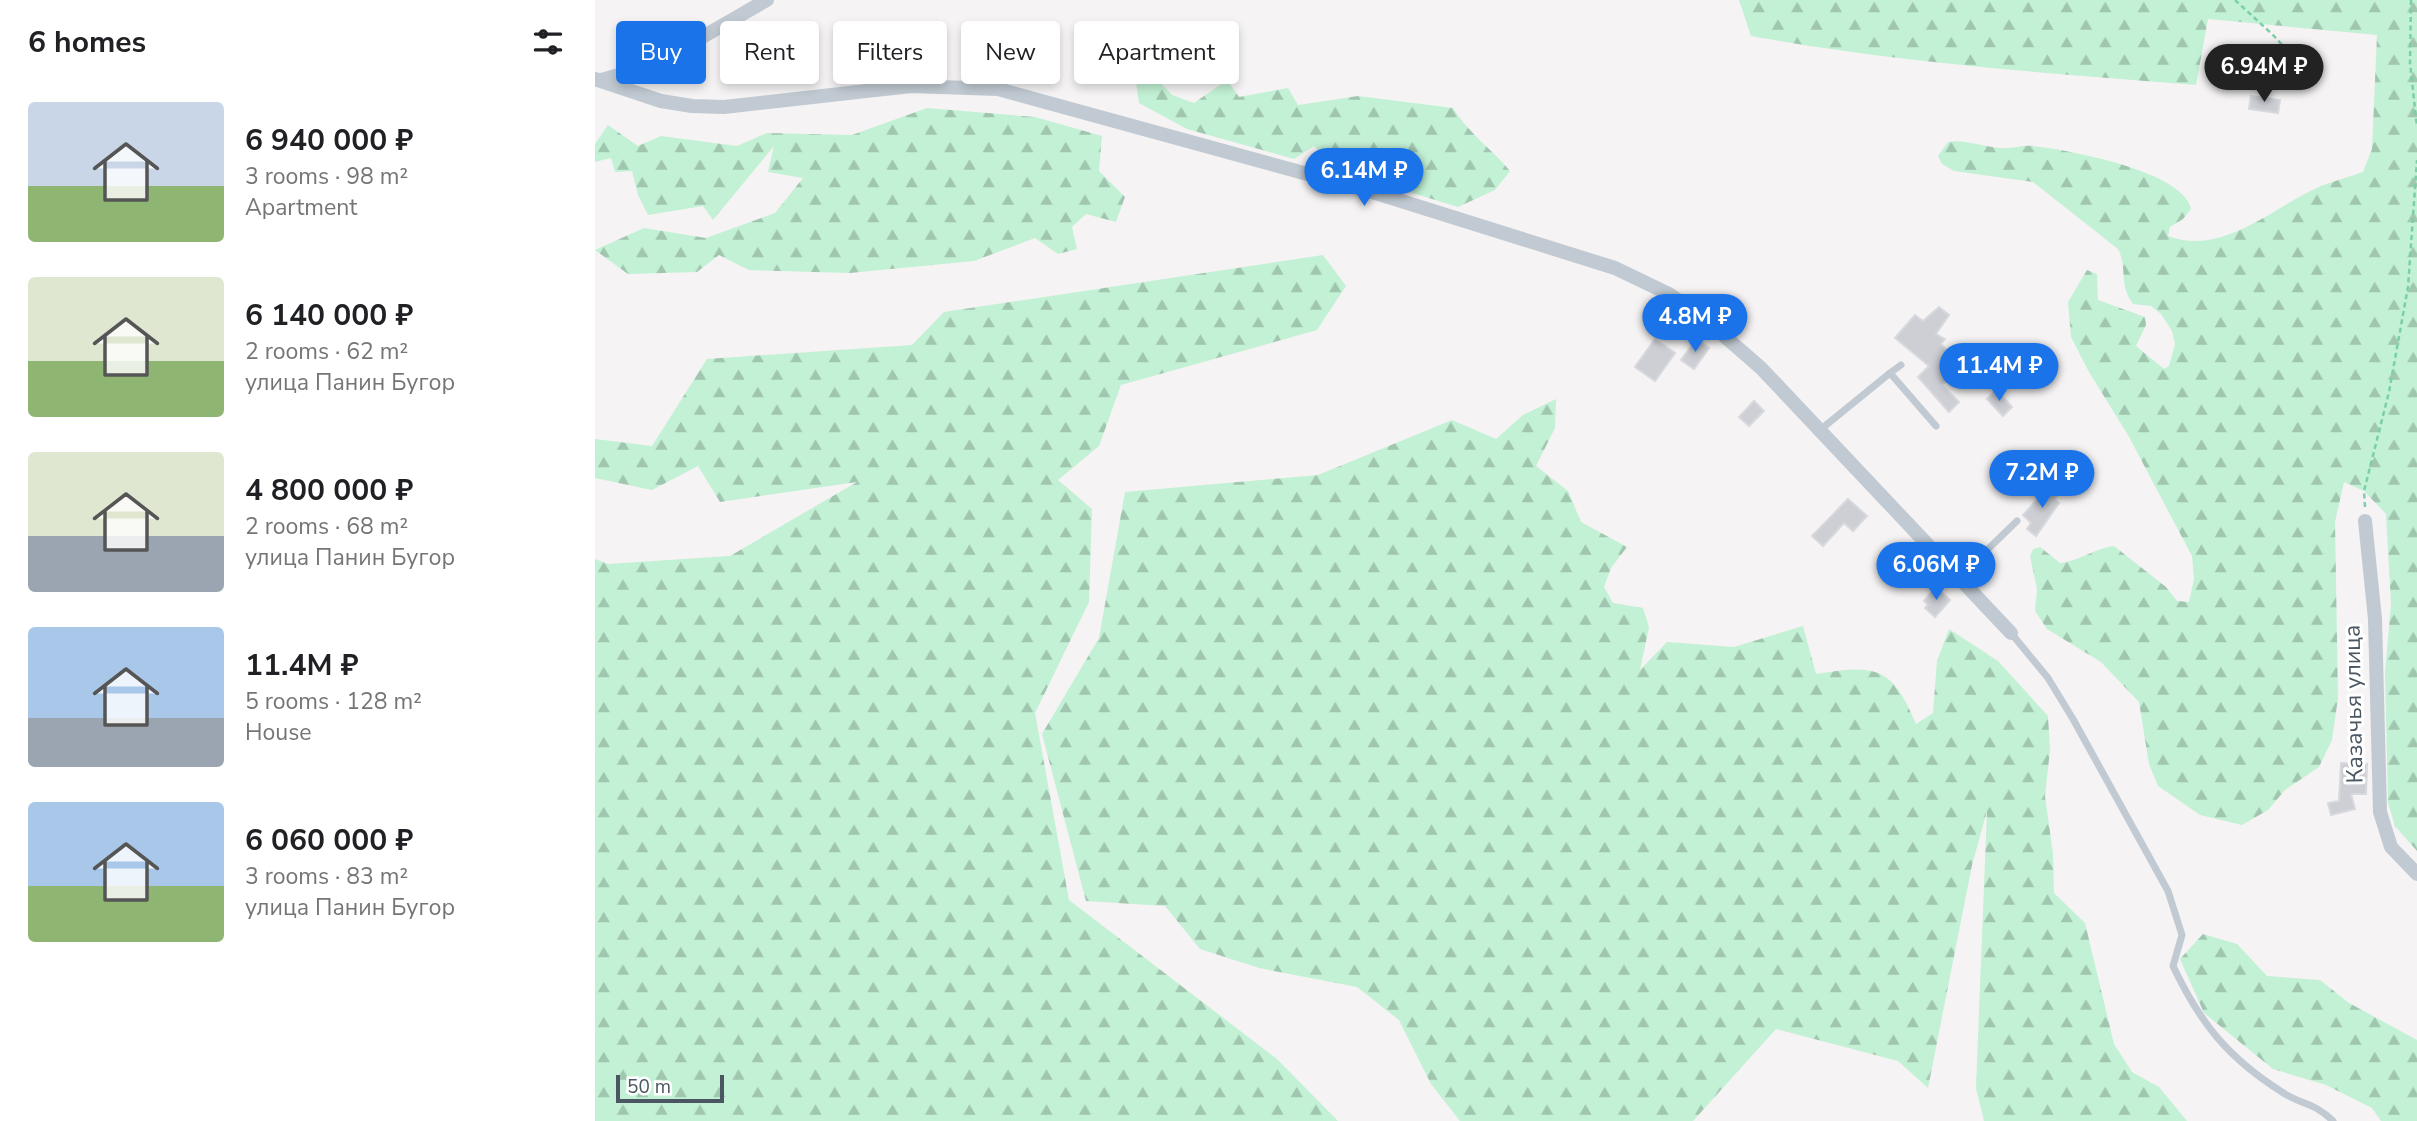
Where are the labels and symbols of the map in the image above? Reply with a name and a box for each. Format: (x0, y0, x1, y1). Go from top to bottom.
pin: 6.94M ₽ (2199, 44, 2329, 104)
pin: 6.14M ₽ (1299, 148, 1429, 208)
pin: 4.8M ₽ (1638, 294, 1752, 354)
pin: 11.4M ₽ (1934, 344, 2064, 403)
pin: 7.2M ₽ (1985, 450, 2099, 510)
pin: 6.06M ₽ (1871, 542, 2001, 602)
street label: Казачья улица (2337, 624, 2370, 784)
scale bar (616, 1072, 725, 1104)

